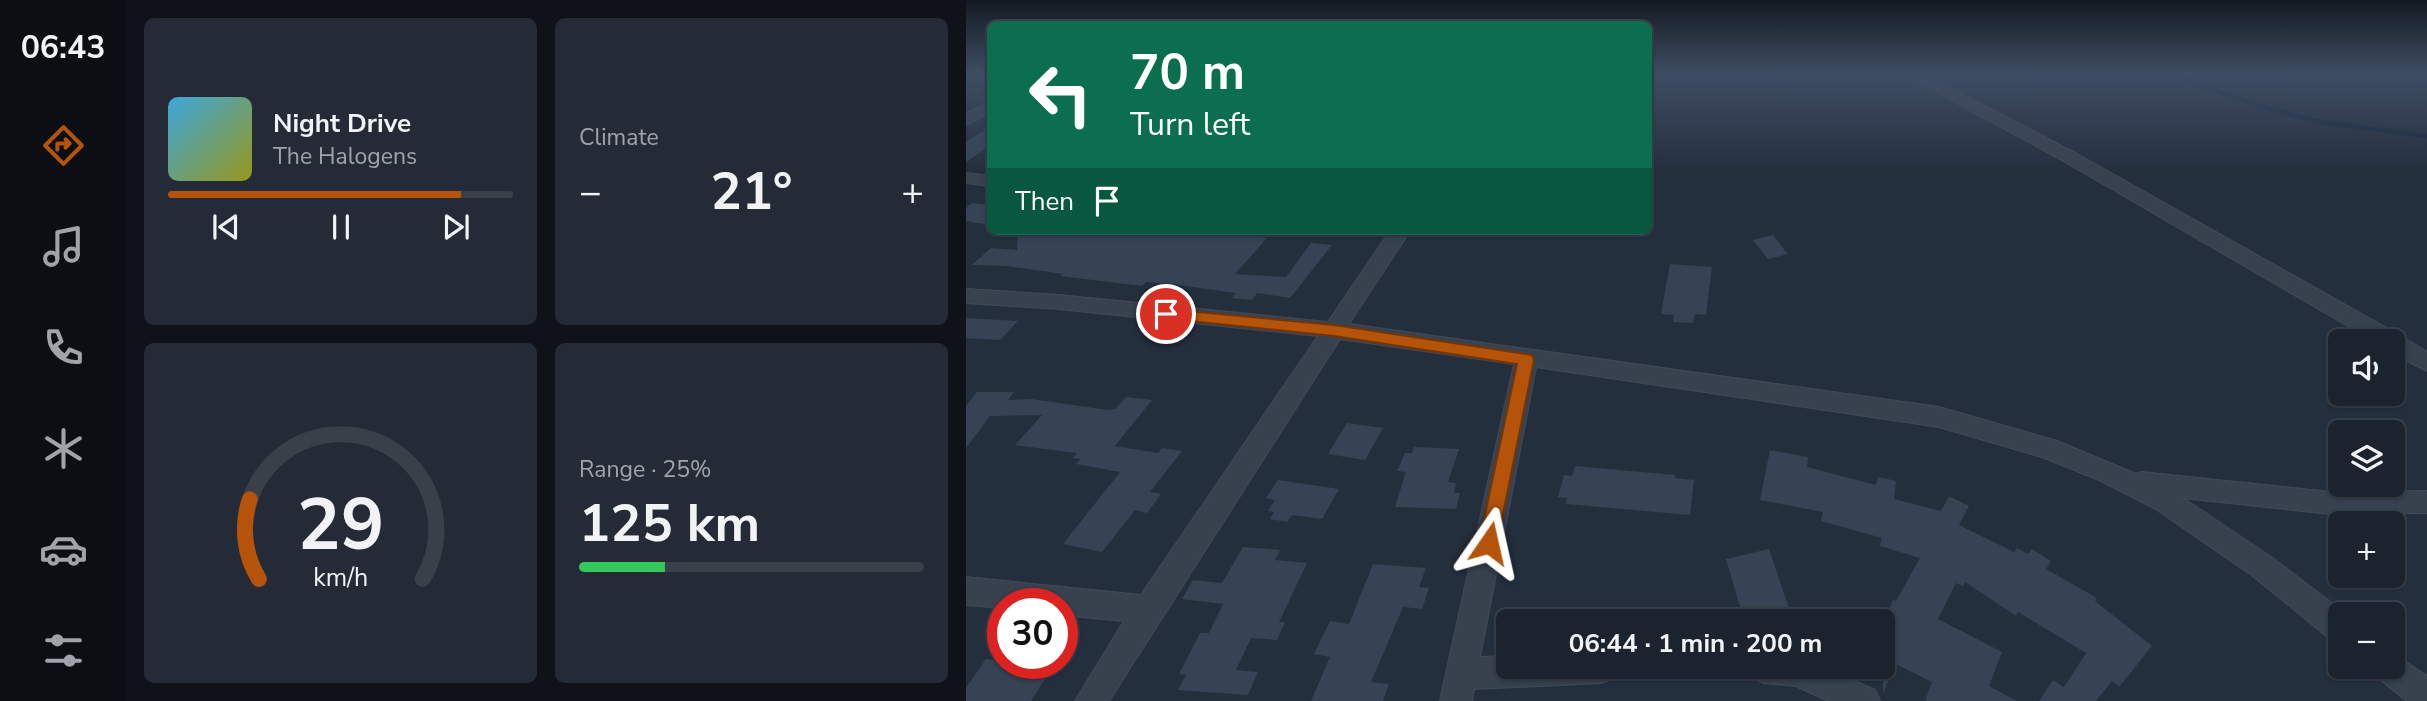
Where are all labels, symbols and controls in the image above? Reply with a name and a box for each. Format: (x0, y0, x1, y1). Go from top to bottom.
text: 06:43 (21, 26, 105, 69)
text: 70 m (1130, 39, 1245, 106)
icon: left (1015, 49, 1106, 140)
text: Turn left (1130, 103, 1250, 146)
text: Night Drive (273, 106, 411, 141)
icon: directions (39, 121, 88, 170)
text: Climate (579, 122, 659, 153)
text: The Halogens (273, 141, 417, 172)
text: 21° (710, 156, 793, 227)
text: − (579, 167, 602, 218)
text: + (901, 167, 924, 218)
icon: arrive (1088, 182, 1126, 220)
text: Then (1015, 184, 1074, 219)
icon: previous (207, 208, 245, 246)
icon: pause (322, 208, 360, 246)
icon: next (437, 208, 475, 246)
icon: music (39, 222, 88, 271)
pin (1136, 284, 1196, 344)
icon: arrive (1147, 295, 1185, 333)
icon: phone (39, 323, 88, 372)
map controls (2328, 329, 2405, 679)
button: sound (2328, 329, 2405, 406)
button: layers (2328, 420, 2405, 497)
icon: climate (39, 424, 88, 473)
text: Range · 25% (579, 454, 711, 485)
text: 29 (297, 475, 384, 575)
text: 125 km (579, 488, 760, 559)
position arrow (1452, 506, 1526, 580)
button: + (2328, 511, 2405, 588)
icon: car (39, 525, 88, 574)
text: km/h (313, 561, 368, 595)
speed limit sign: 30 (987, 588, 1078, 679)
button: − (2328, 602, 2405, 679)
icon: filters (39, 626, 88, 675)
text: 06:44 · 1 min · 200 m (1569, 626, 1822, 661)

